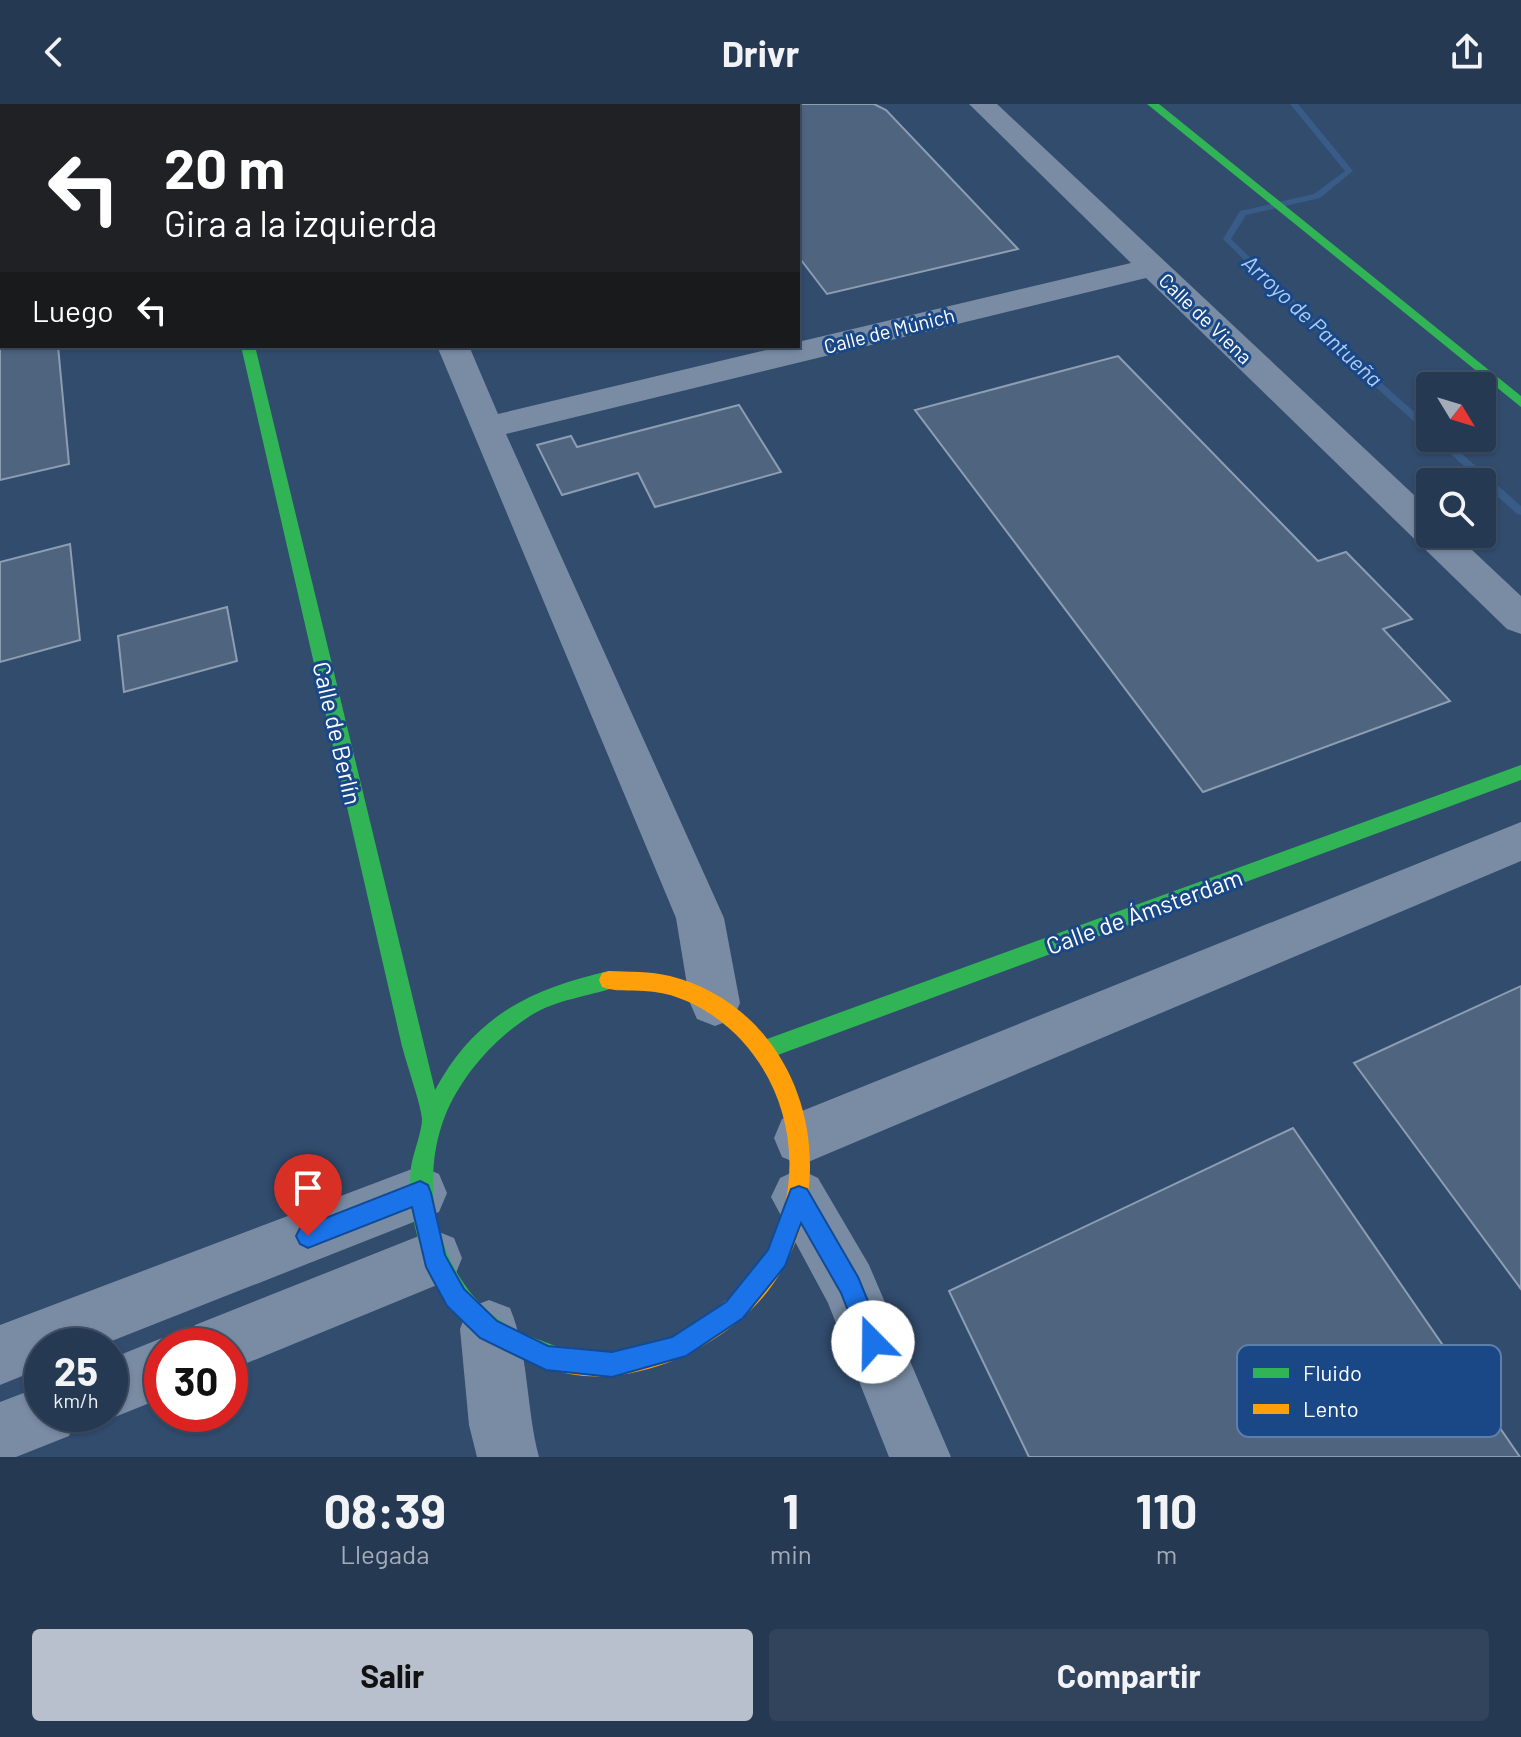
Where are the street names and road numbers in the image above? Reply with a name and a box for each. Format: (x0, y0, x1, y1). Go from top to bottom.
street label: Calle de Viena (1154, 268, 1258, 368)
street label: Calle de Múnich (821, 302, 957, 358)
street label: Calle de Berlín (307, 659, 369, 807)
street label: Calle de Ámsterdam (1042, 862, 1246, 960)

